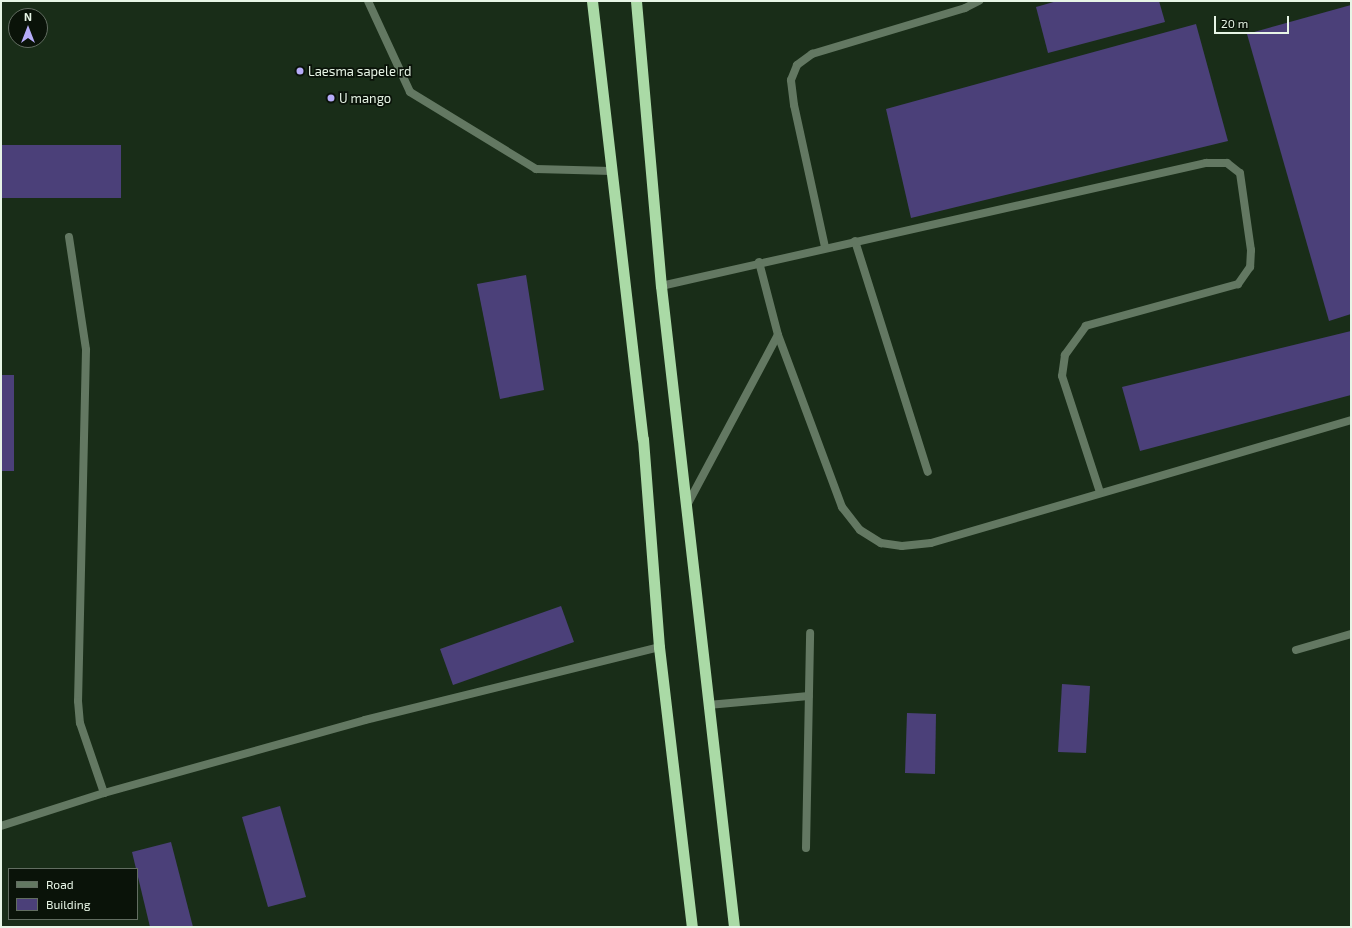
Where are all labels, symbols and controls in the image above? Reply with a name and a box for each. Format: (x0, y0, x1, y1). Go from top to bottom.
north arrow (8, 8, 48, 48)
scale bar (1216, 8, 1291, 34)
text: N (24, 10, 32, 23)
text: 20 m (1221, 16, 1248, 30)
place label: Laesma sapele rd (308, 63, 411, 79)
marker: Laesma sapele rd (295, 66, 305, 76)
place label: U mango (339, 90, 391, 106)
marker: U mango (326, 93, 336, 103)
legend (8, 868, 138, 920)
text: Road (46, 877, 74, 891)
text: Building (46, 897, 90, 911)

